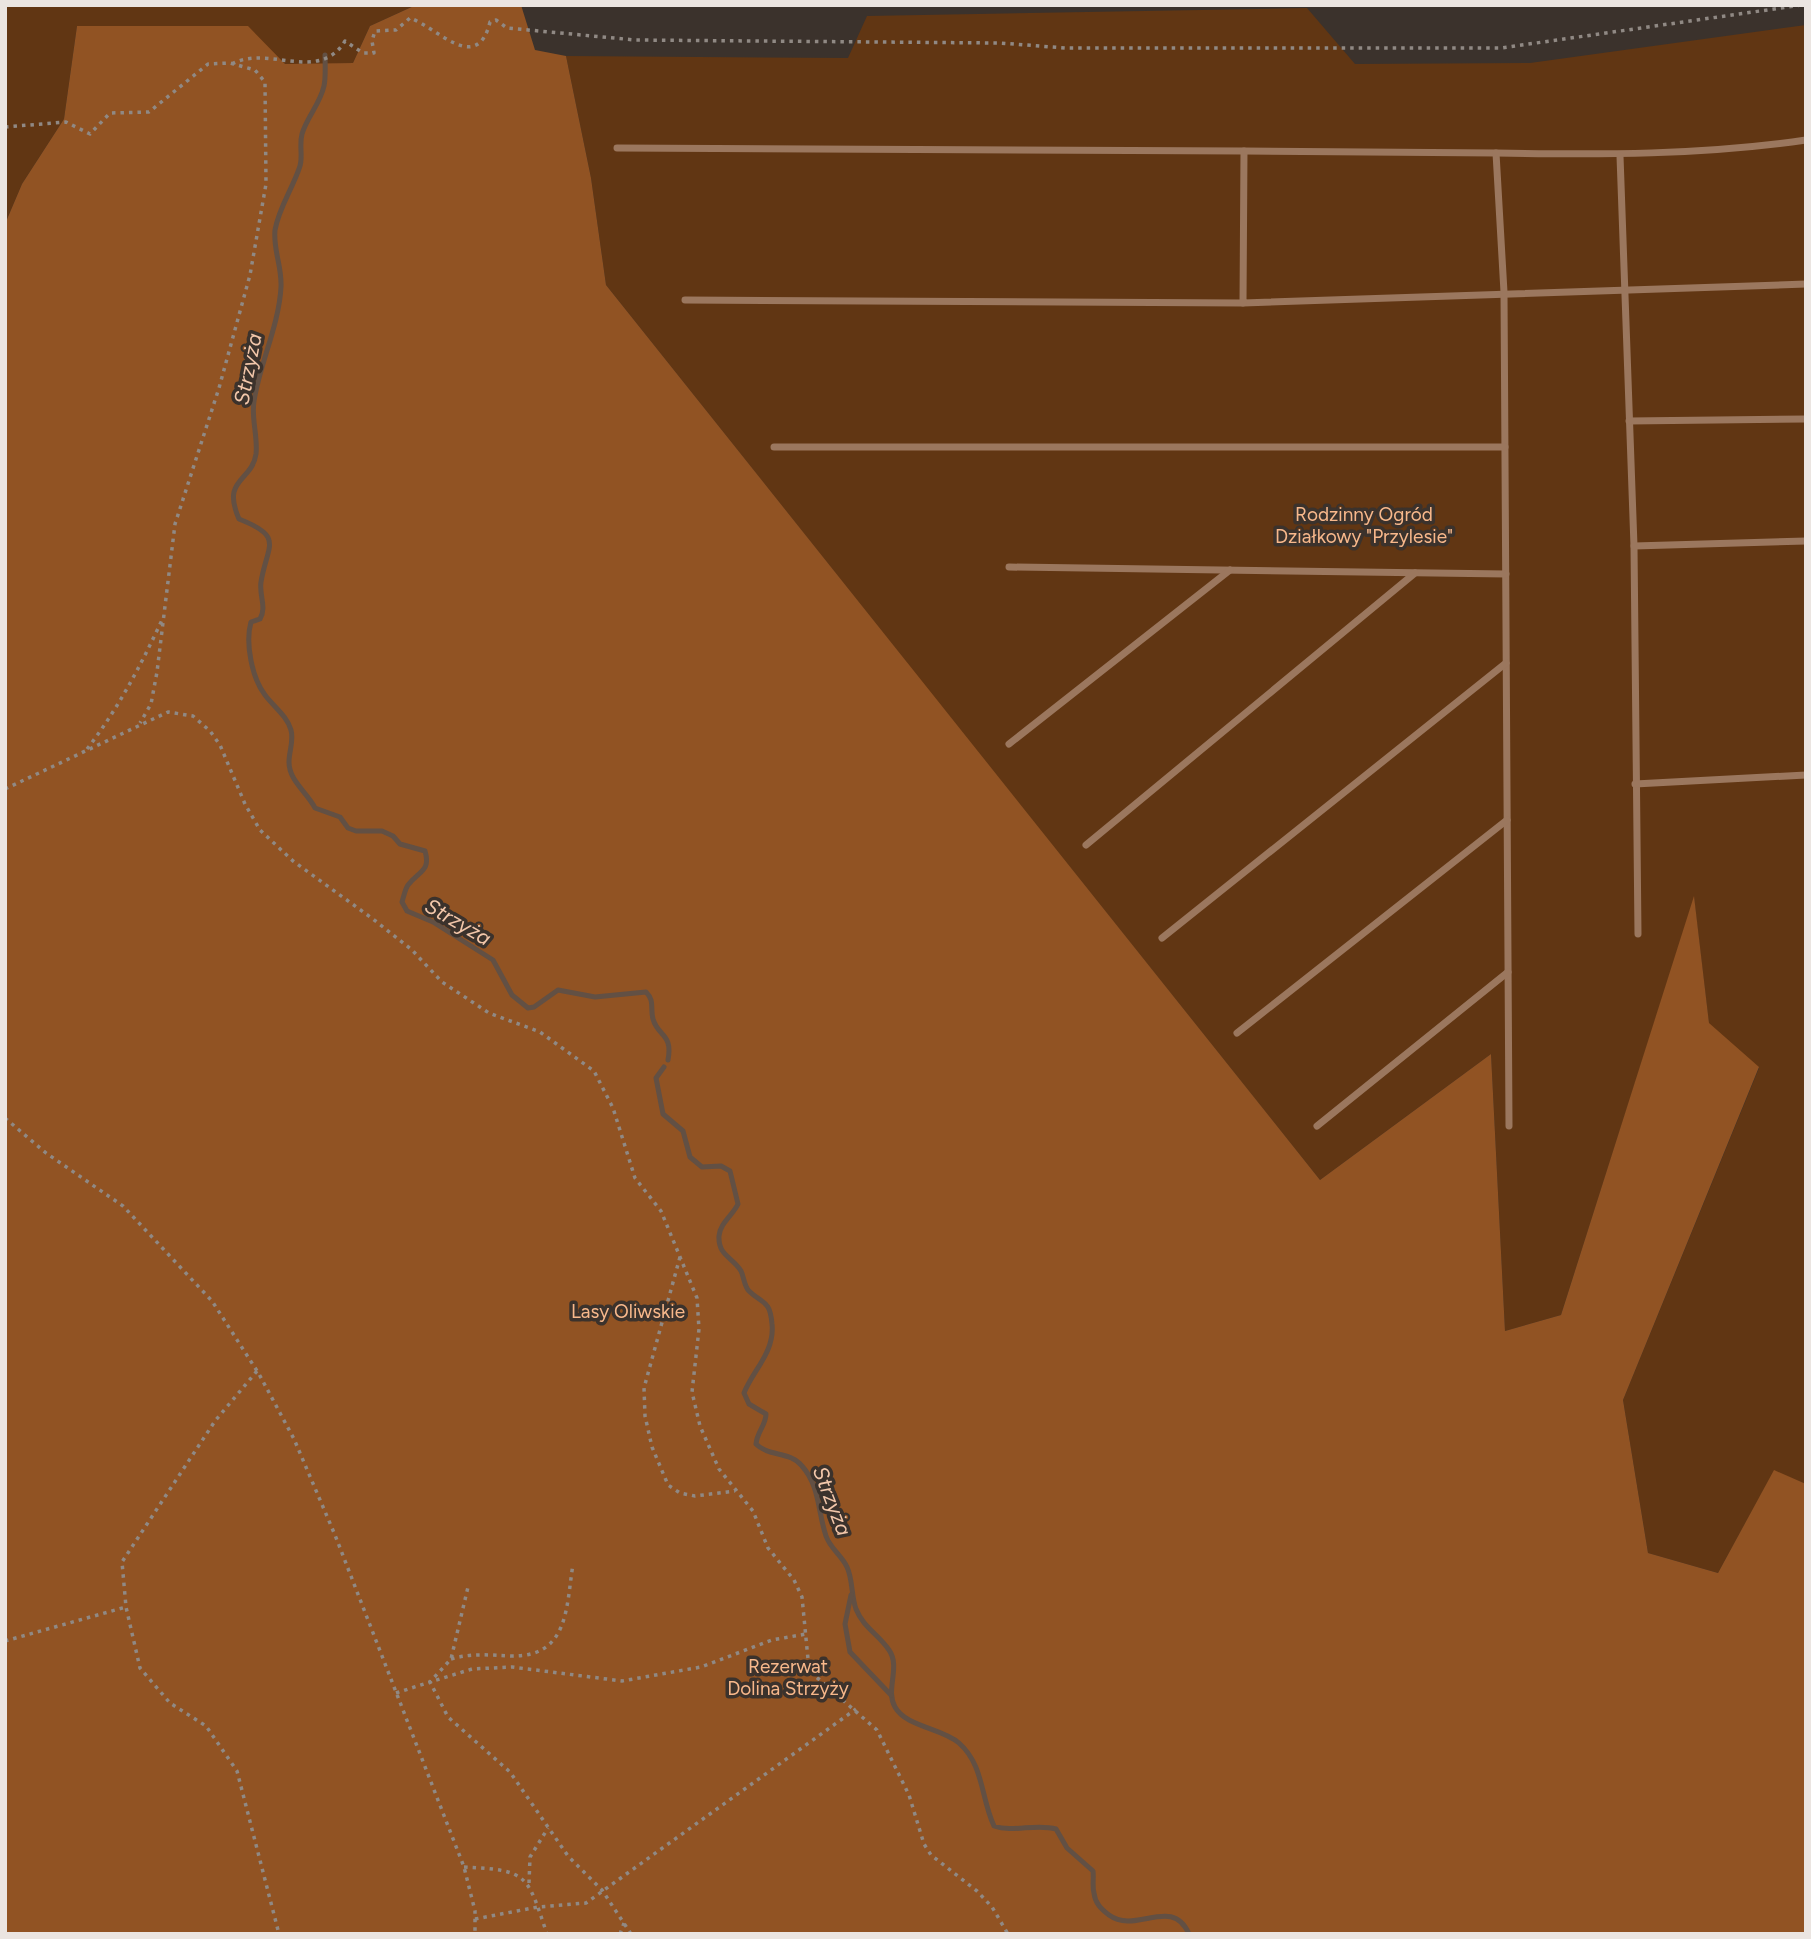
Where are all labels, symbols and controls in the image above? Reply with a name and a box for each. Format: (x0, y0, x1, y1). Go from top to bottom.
water label: Strzyża (228, 331, 267, 407)
park label: Rodzinny Ogród Działkowy "Przylesie" (1275, 503, 1453, 548)
water label: Strzyża (421, 893, 496, 950)
park label: Lasy Oliwskie (571, 1300, 685, 1323)
water label: Strzyża (808, 1463, 857, 1539)
park label: Rezerwat Dolina Strzyży (727, 1655, 849, 1700)

